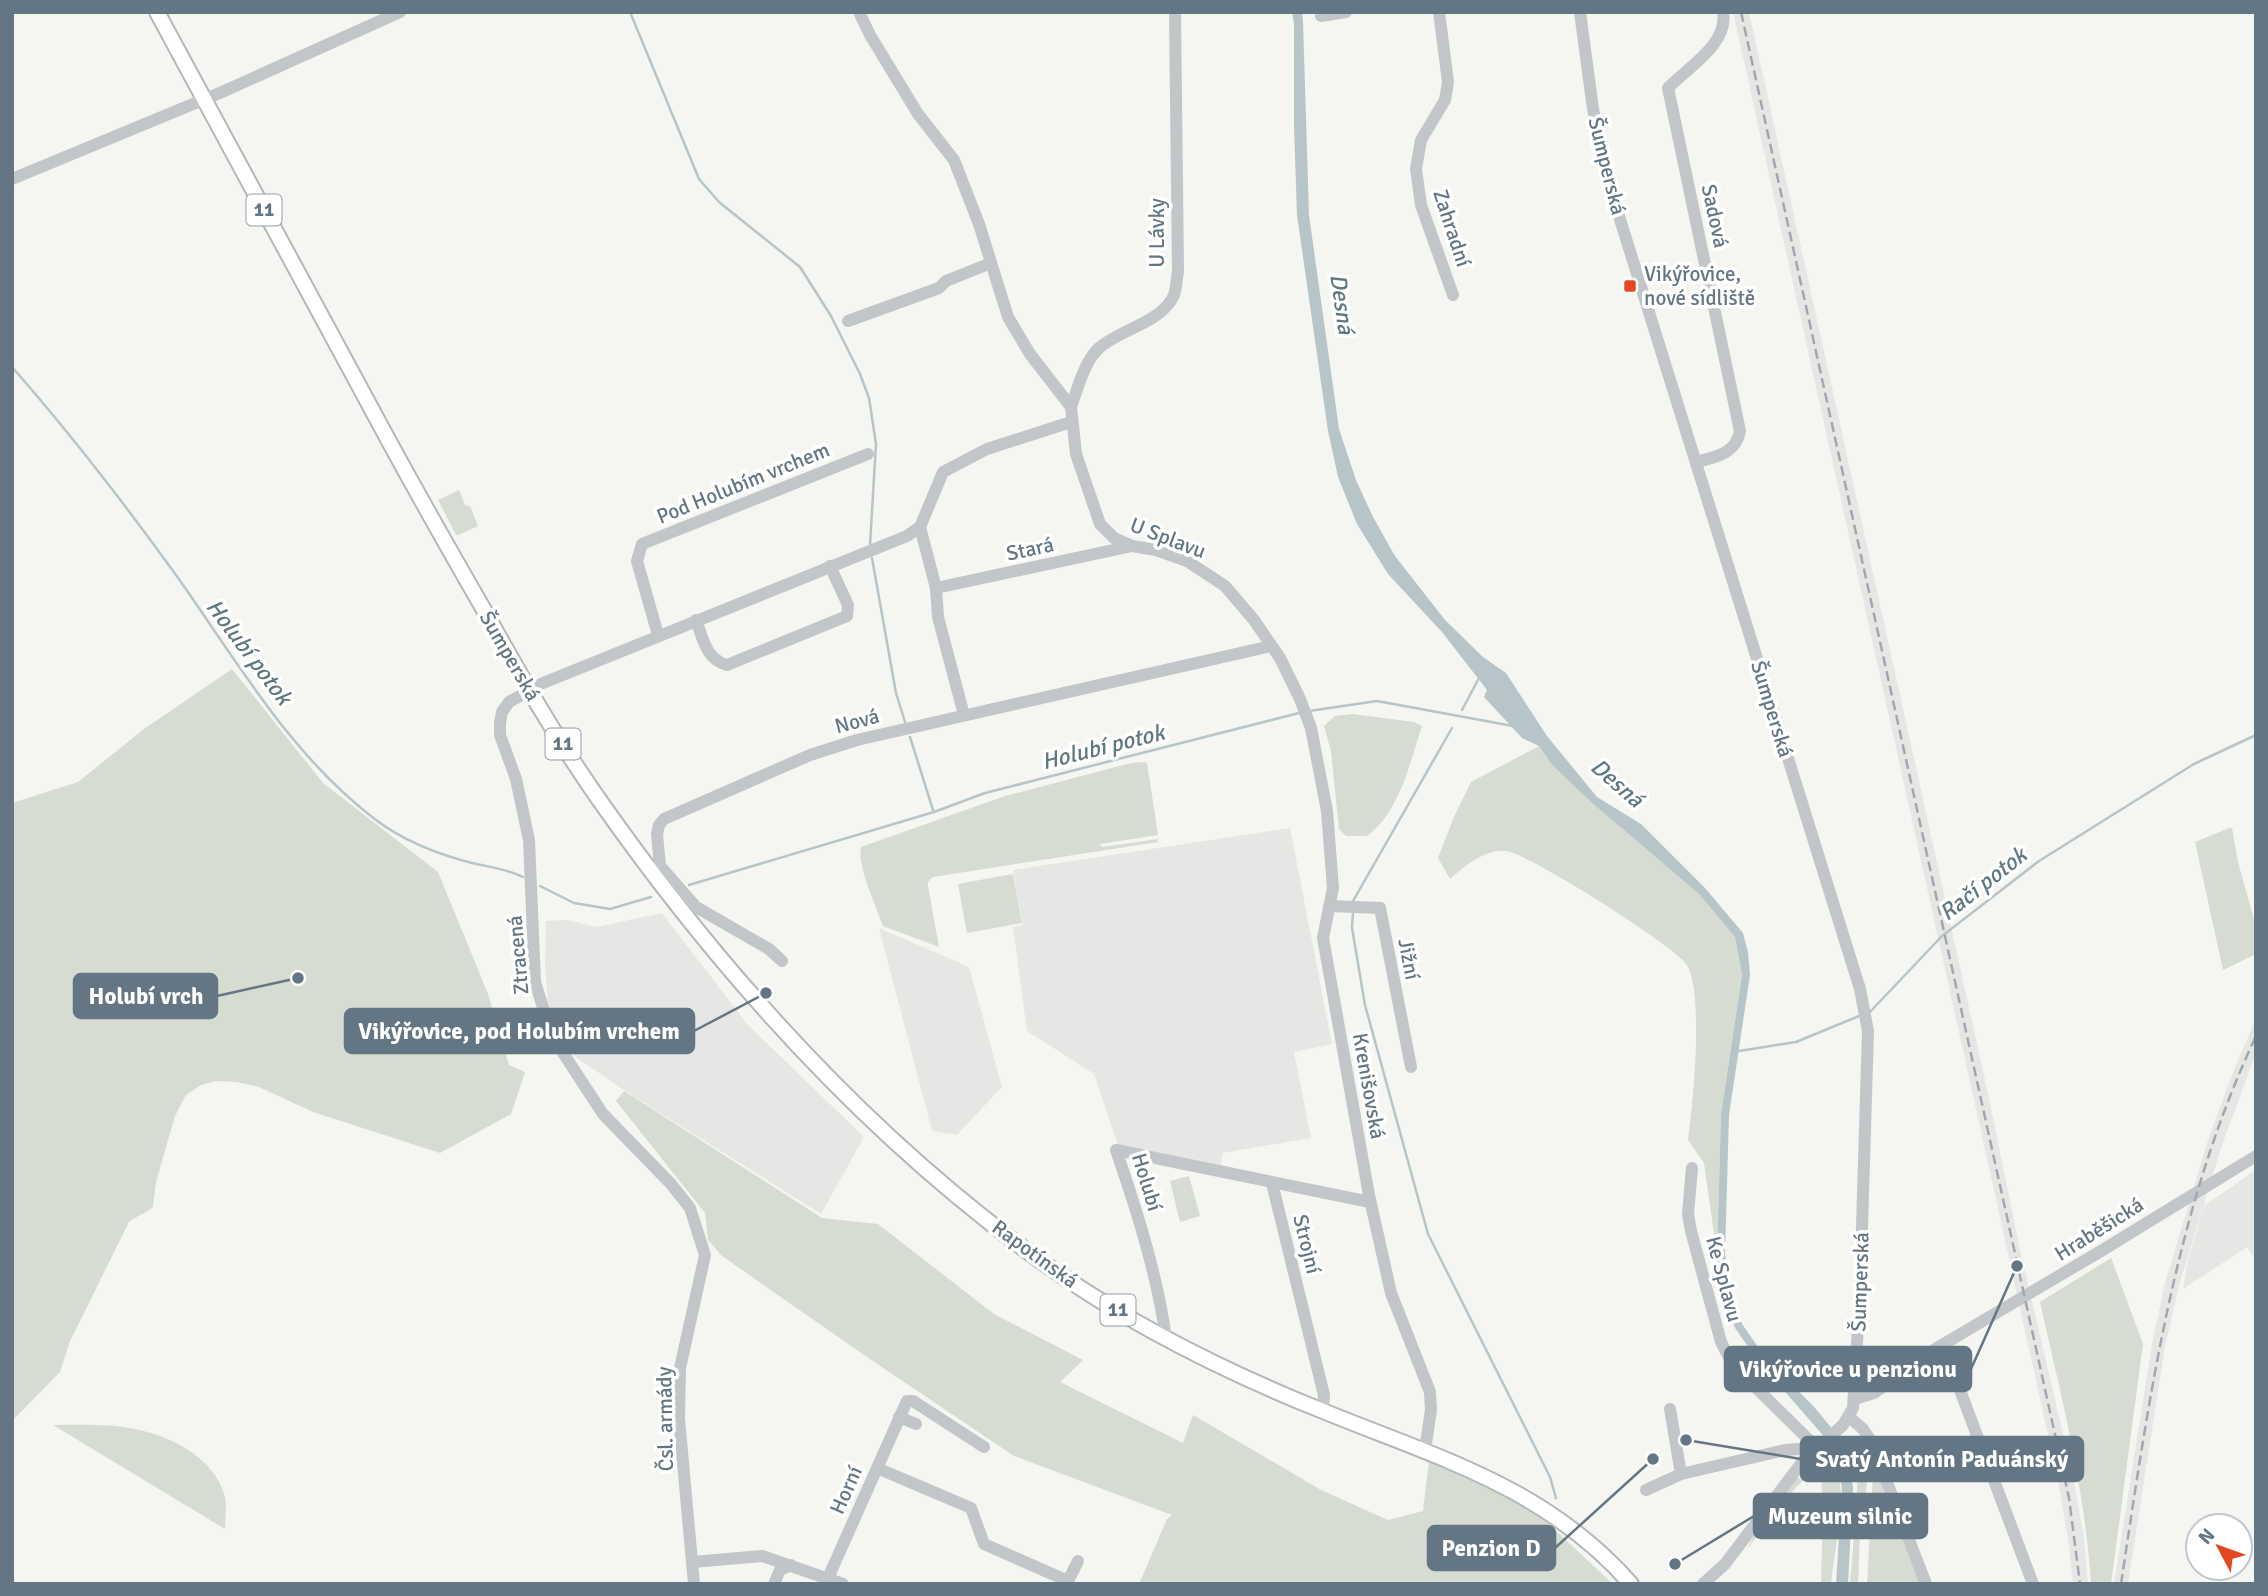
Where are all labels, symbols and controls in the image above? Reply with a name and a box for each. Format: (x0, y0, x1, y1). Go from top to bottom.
street label: Šumperská (1582, 115, 1632, 217)
street label: Sadová (1696, 182, 1734, 250)
street label: Zahradní (1427, 186, 1477, 270)
road number: 11 (246, 194, 282, 226)
street label: U Lávky (1144, 198, 1170, 268)
place label: Vikýřovice, nové sídliště (1644, 261, 1755, 311)
water label: Desná (1323, 272, 1361, 337)
marker: Vikýřovice, nové sídliště (1622, 278, 1638, 294)
street label: Pod Holubím vrchem (653, 436, 833, 530)
street label: U Splavu (1126, 512, 1210, 564)
street label: Stará (1004, 531, 1056, 567)
water label: Holubí potok (200, 593, 300, 713)
street label: Šumperská (474, 606, 546, 706)
street label: Šumperská (1745, 658, 1799, 760)
street label: Nová (832, 703, 882, 739)
water label: Holubí potok (1039, 717, 1170, 776)
road number: 11 (546, 729, 580, 760)
water label: Desná (1585, 752, 1650, 815)
water label: Račí potok (1934, 839, 2034, 927)
street label: Ztracená (502, 914, 534, 996)
street label: Jižní (1392, 936, 1426, 982)
callout: Holubí vrch (74, 974, 217, 1018)
text: Holubí vrch (89, 982, 203, 1011)
callout: Vikýřovice, pod Holubím vrchem (345, 1009, 694, 1053)
text: Vikýřovice, pod Holubím vrchem (358, 1017, 680, 1046)
street label: Krenišovská (1347, 1031, 1391, 1141)
street label: Holubí (1126, 1150, 1168, 1214)
street label: Hraběšická (2050, 1191, 2148, 1267)
street label: Strojní (1287, 1212, 1327, 1277)
street label: Rapotínská (987, 1214, 1083, 1294)
street label: Šumperská (1845, 1232, 1875, 1332)
street label: Ke Splavu (1700, 1233, 1748, 1325)
road number: 11 (1100, 1294, 1136, 1326)
callout: Vikýřovice u penzionu (1725, 1347, 1971, 1391)
text: Vikýřovice u penzionu (1739, 1355, 1957, 1384)
street label: Čsl. armády (651, 1366, 679, 1472)
callout: Svatý Antonín Paduánský (1801, 1437, 2083, 1481)
text: Svatý Antonín Paduánský (1815, 1445, 2069, 1474)
street label: Horní (824, 1462, 868, 1518)
callout: Muzeum silnic (1754, 1494, 1927, 1538)
text: Muzeum silnic (1768, 1502, 1912, 1531)
north arrow (2184, 1512, 2254, 1582)
text: N (2194, 1524, 2220, 1549)
callout: Penzion D (1428, 1526, 1555, 1570)
text: Penzion D (1441, 1534, 1541, 1563)

